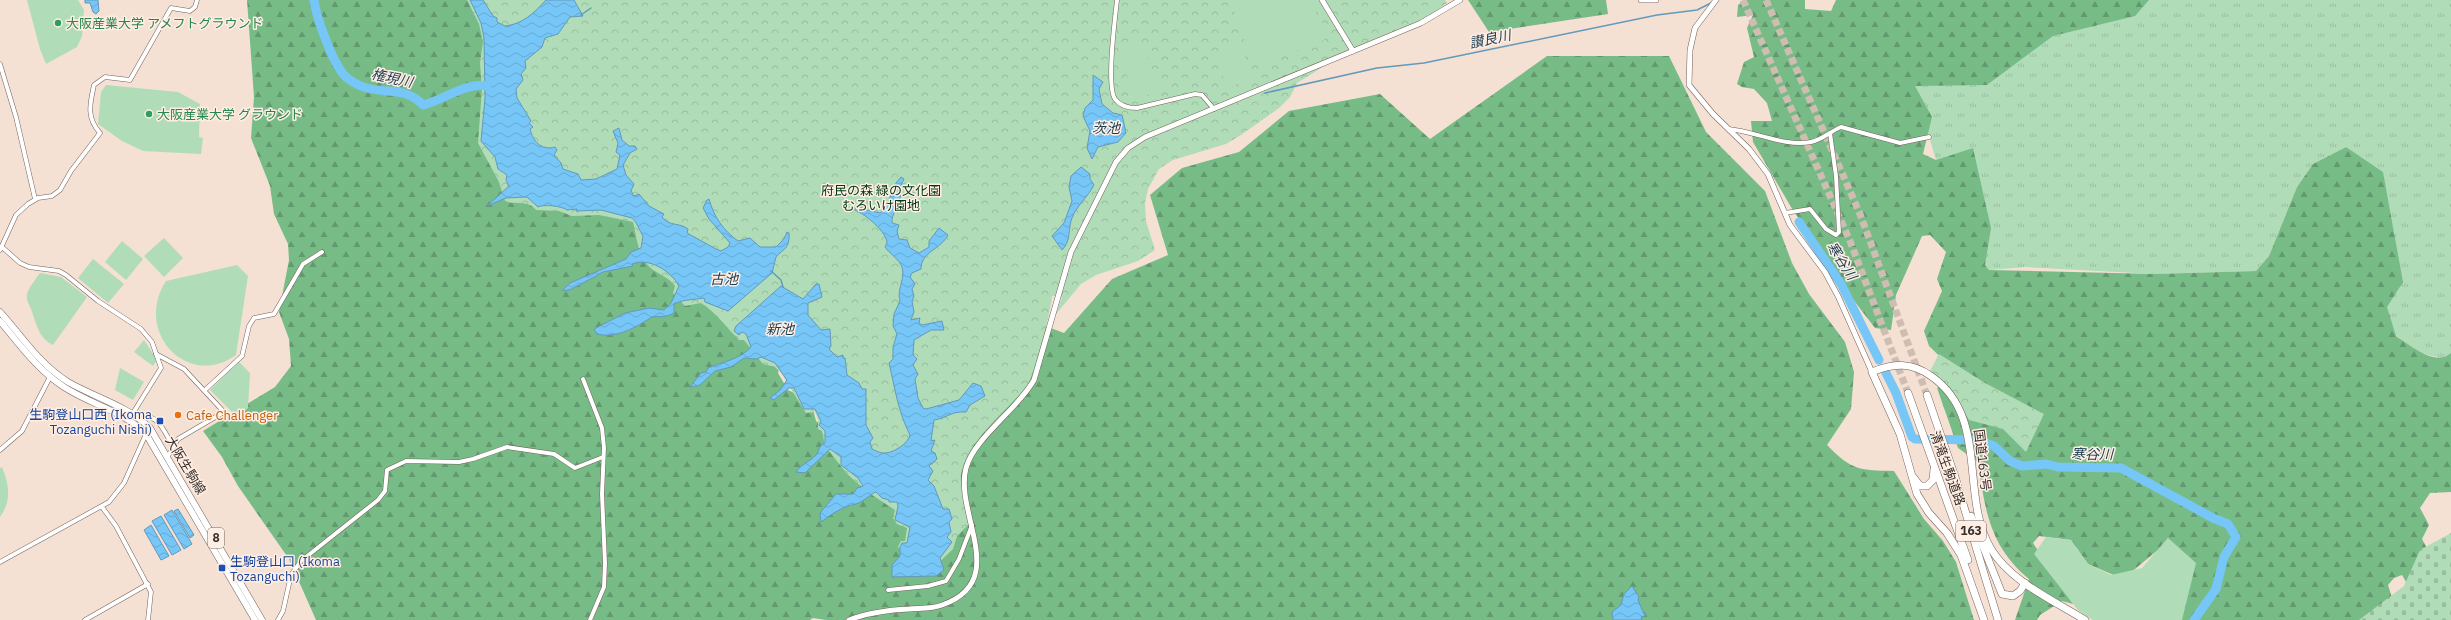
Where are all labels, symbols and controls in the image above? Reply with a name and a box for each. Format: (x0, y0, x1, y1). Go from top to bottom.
place label: 大阪産業大学 アメフトグラウンド (66, 15, 263, 32)
marker: 大阪産業大学 アメフトグラウンド (53, 18, 63, 28)
water label: 讃良川 (1468, 25, 1514, 52)
water label: 権現川 (370, 65, 416, 92)
place label: 大阪産業大学 グラウンド (157, 106, 303, 123)
marker: 大阪産業大学 グラウンド (144, 109, 154, 119)
water label: 茨池 (1092, 119, 1122, 137)
park label: 府民の森 緑の文化園 むろいけ園地 (821, 182, 941, 214)
water label: 寒谷川 (1823, 238, 1862, 285)
water label: 古池 (710, 270, 740, 288)
water label: 新池 (766, 320, 796, 338)
place label: 生駒登山口西 (Ikoma Tozanguchi Nishi) (29, 406, 152, 438)
place label: Cafe Challenger (186, 407, 278, 424)
marker: Cafe Challenger (173, 410, 183, 420)
marker: 生駒登山口西 (Ikoma Tozanguchi Nishi) (155, 416, 165, 426)
street label: 国道163号 (1970, 428, 1995, 492)
street label: 清滝生駒道路 (1926, 429, 1969, 508)
street label: 大阪生駒線 (162, 433, 210, 497)
water label: 寒谷川 (2071, 445, 2115, 463)
road number: 163 (1956, 521, 1986, 541)
road number: 8 (208, 528, 224, 548)
place label: 生駒登山口 (Ikoma Tozanguchi) (230, 553, 340, 585)
marker: 生駒登山口 (Ikoma Tozanguchi) (217, 563, 227, 573)

